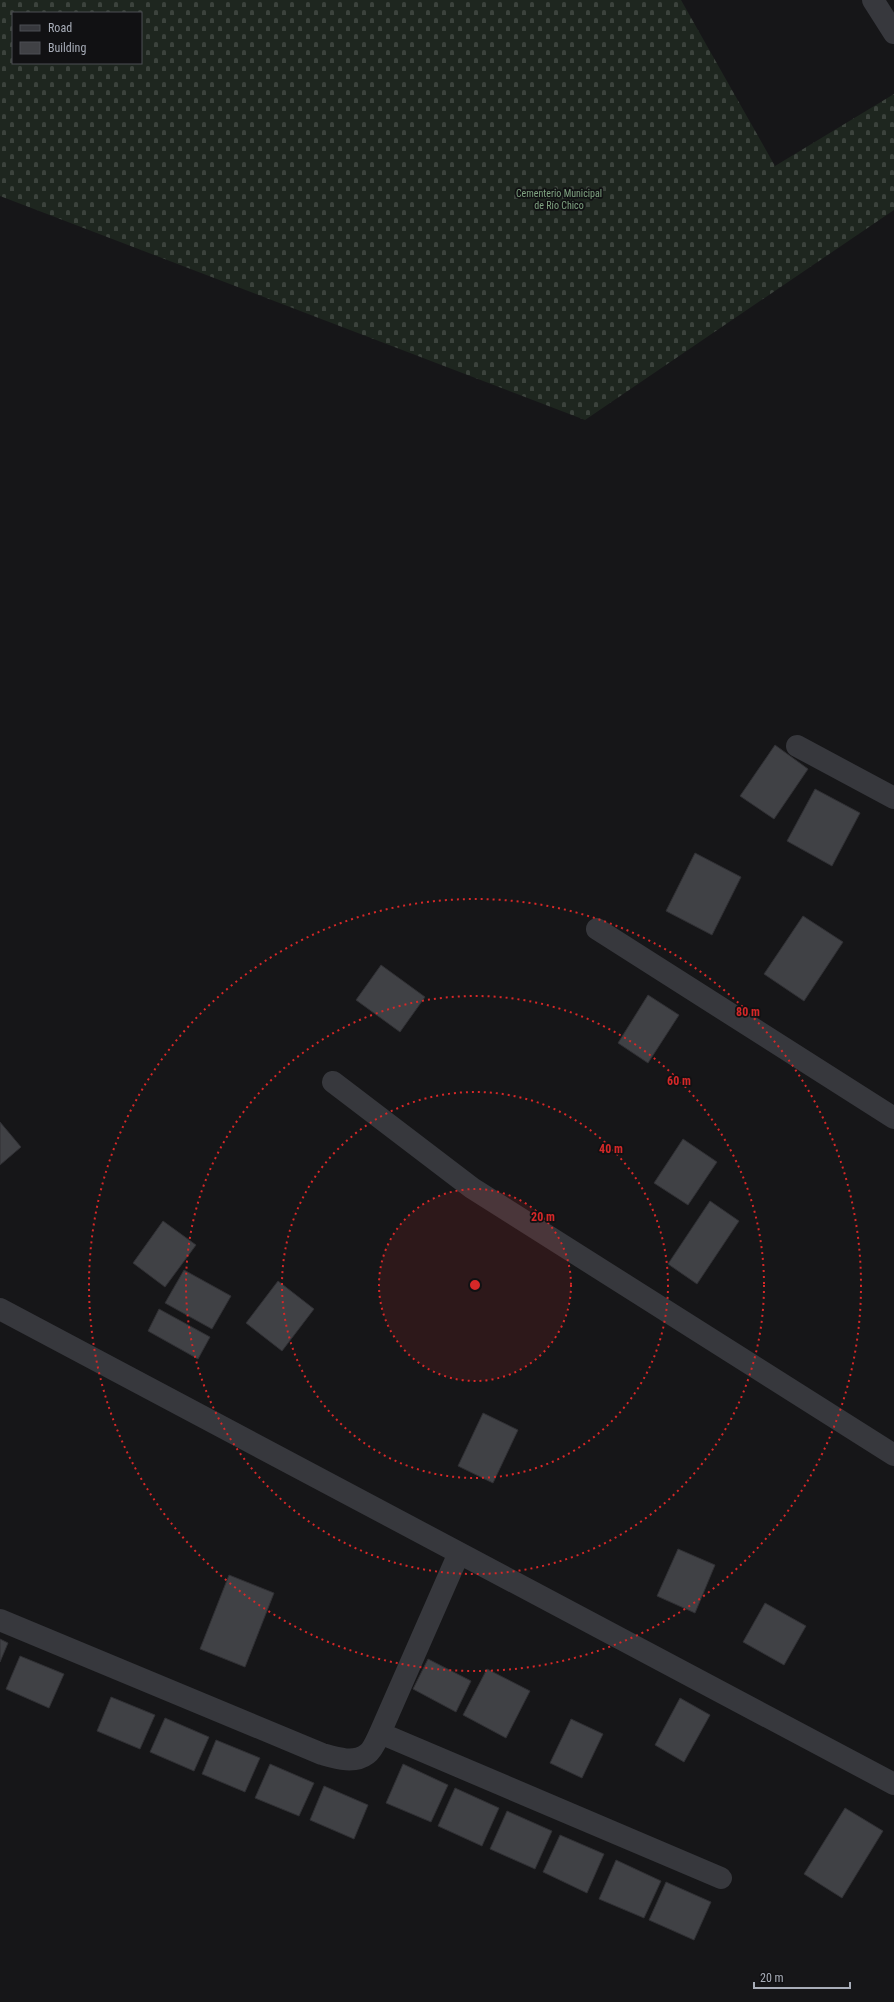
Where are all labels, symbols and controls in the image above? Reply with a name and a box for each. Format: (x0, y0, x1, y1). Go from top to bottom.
legend (12, 12, 142, 64)
text: Road (48, 21, 72, 35)
text: Building (48, 41, 86, 55)
park label: Cementerio Municipal de Río Chico (516, 188, 602, 211)
text: 80 m (736, 1005, 760, 1019)
text: 60 m (667, 1074, 691, 1088)
text: 40 m (599, 1142, 623, 1156)
text: 20 m (531, 1210, 555, 1224)
centre of rings (468, 1278, 482, 1292)
scale bar (754, 1964, 850, 1990)
text: 20 m (760, 1971, 784, 1985)

